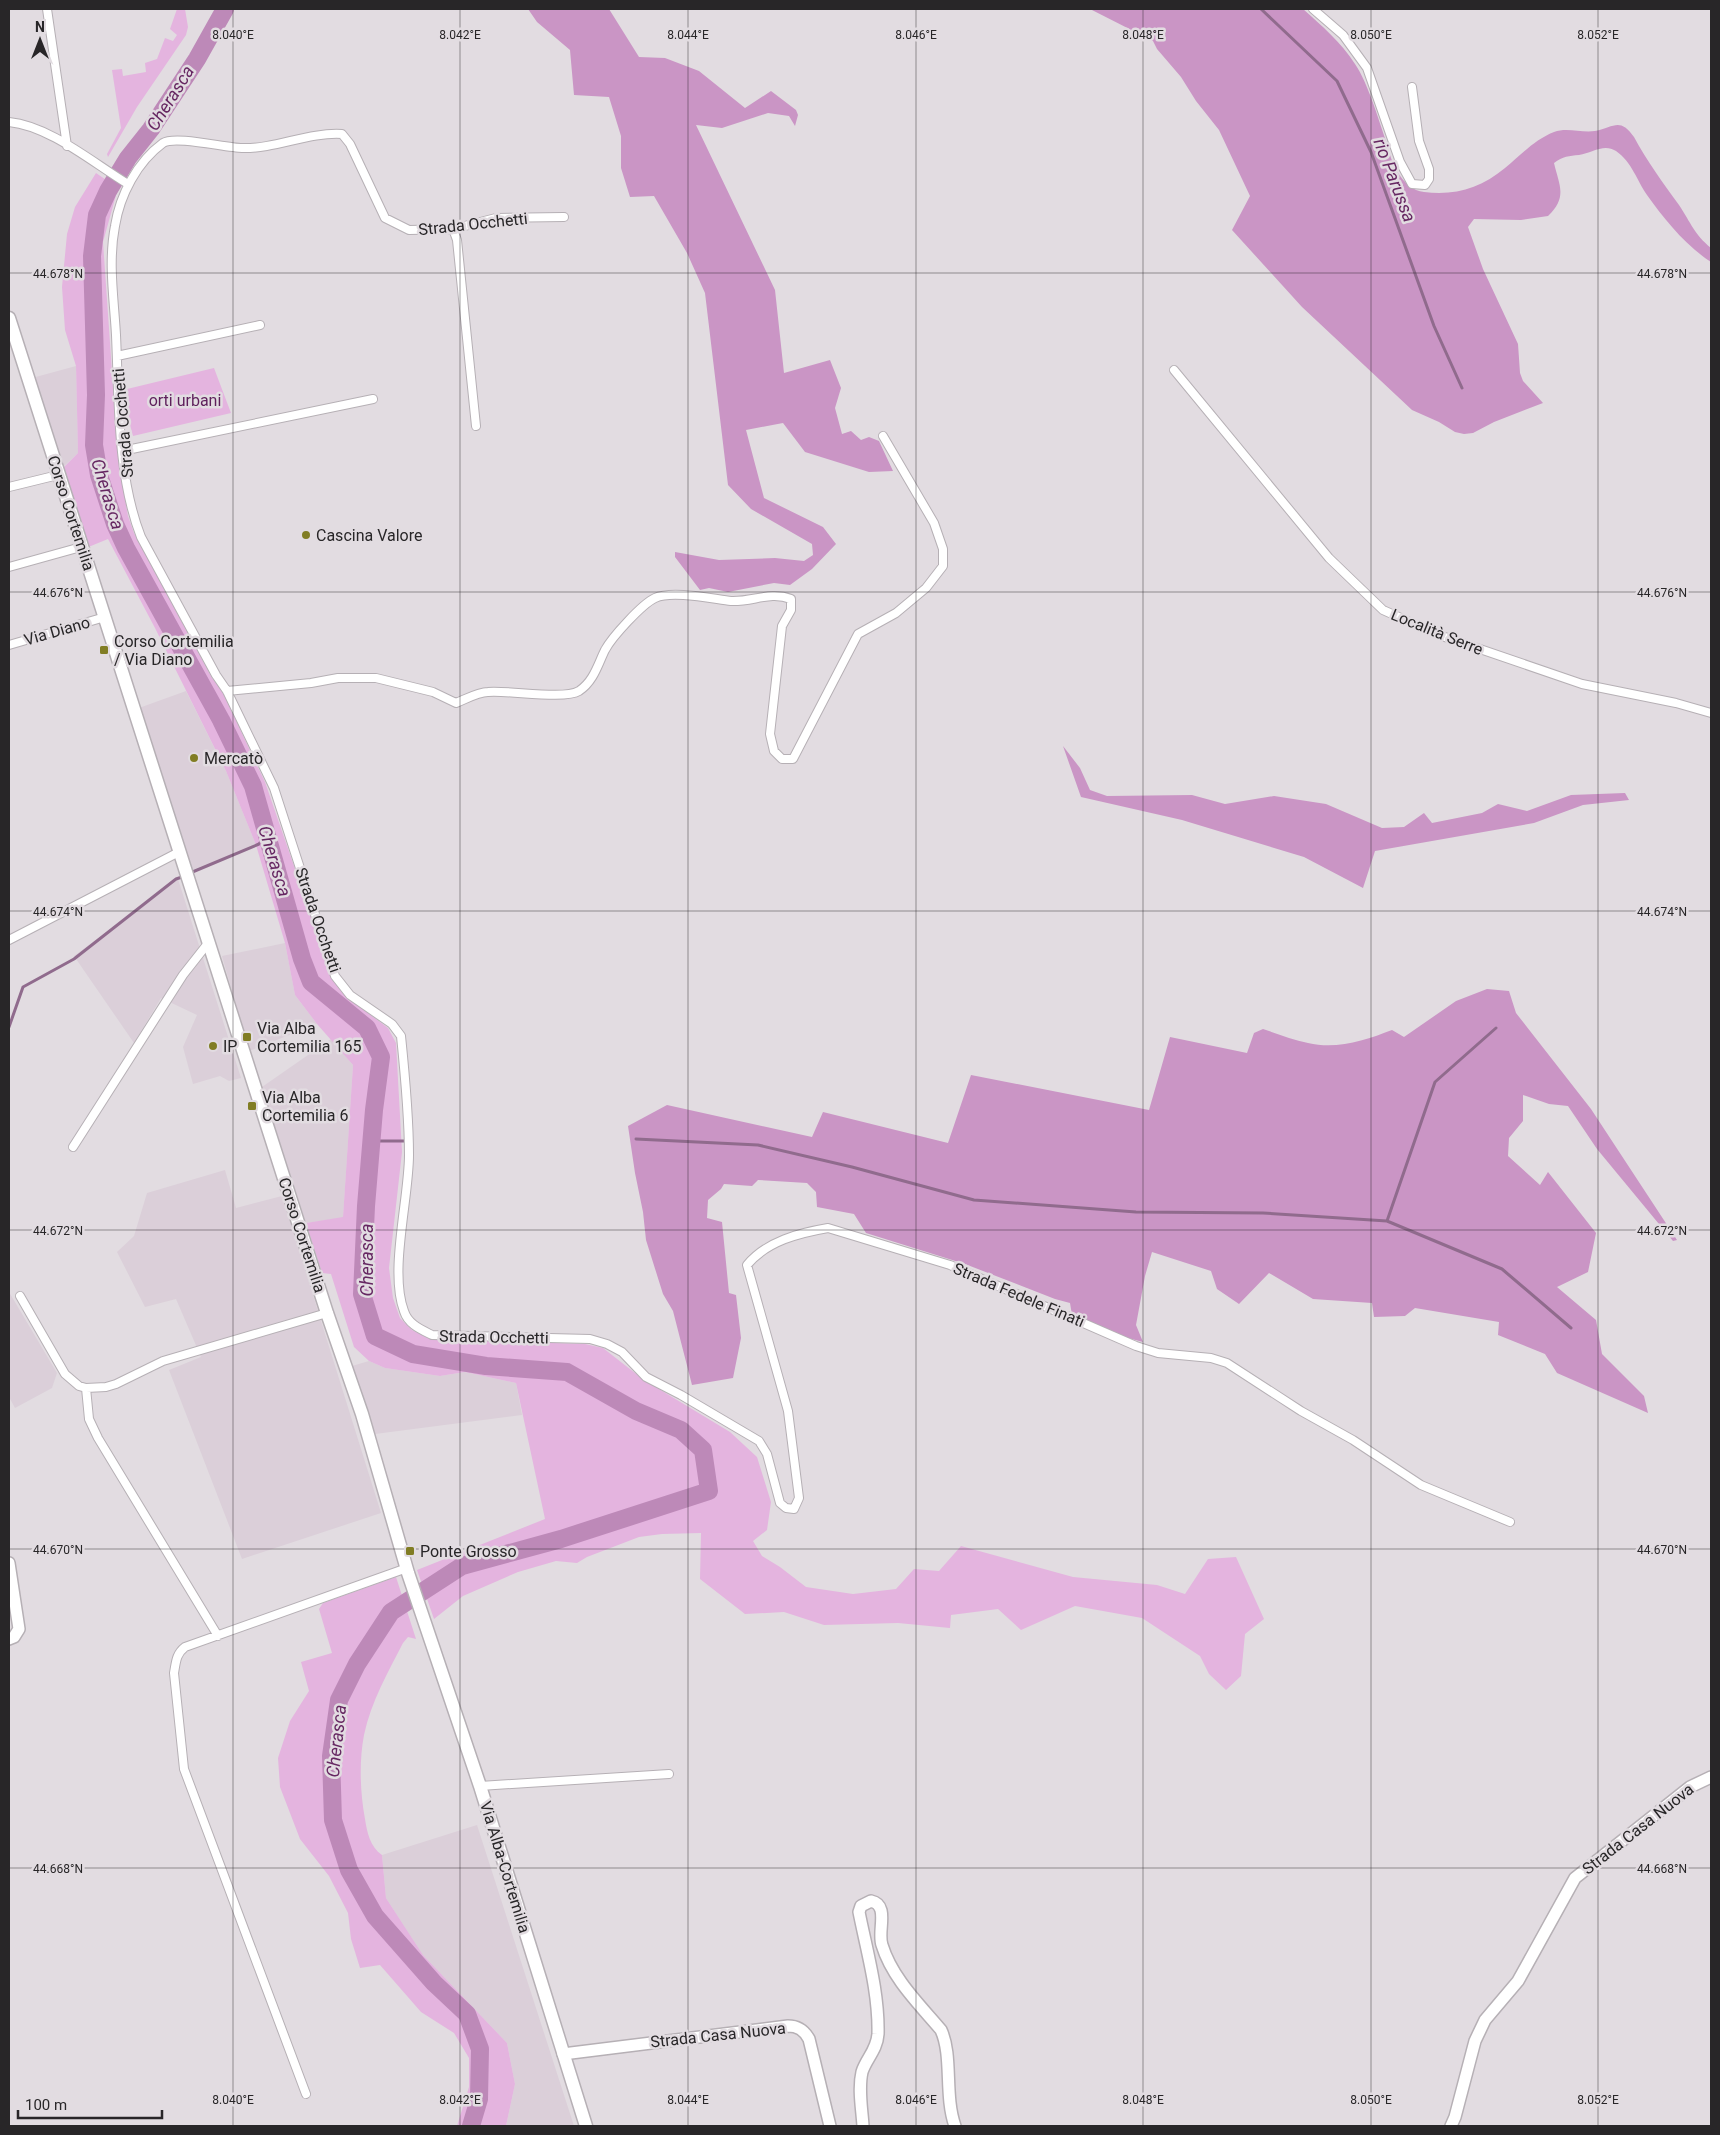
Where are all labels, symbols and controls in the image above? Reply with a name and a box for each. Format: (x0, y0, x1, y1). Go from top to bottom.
north arrow (15, 15, 65, 65)
text: N (35, 19, 45, 35)
text: 8.040°E (212, 28, 254, 42)
text: 8.042°E (439, 28, 481, 42)
text: 8.044°E (667, 28, 709, 42)
text: 8.046°E (895, 28, 937, 42)
text: 8.048°E (1122, 28, 1164, 42)
text: 8.050°E (1350, 28, 1392, 42)
text: 8.052°E (1577, 28, 1619, 42)
water label: Cherasca (142, 62, 198, 134)
water label: rio Parussa (1369, 135, 1421, 225)
street label: Strada Occhetti (417, 209, 529, 239)
text: 44.678°N (33, 267, 83, 281)
text: 44.678°N (1637, 267, 1687, 281)
street label: Strada Occhetti (109, 368, 137, 478)
park label: orti urbani (149, 391, 221, 410)
street label: Corso Cortemilia (43, 453, 99, 573)
water label: Cherasca (87, 456, 129, 532)
place label: Cascina Valore (316, 526, 422, 545)
marker: Cascina Valore (300, 529, 312, 541)
text: 44.676°N (33, 586, 83, 600)
text: 44.676°N (1637, 586, 1687, 600)
street label: Località Serre (1388, 605, 1486, 659)
street label: Via Diano (22, 613, 92, 649)
place label: Corso Cortemilia / Via Diano (114, 632, 234, 669)
marker: Corso Cortemilia / Via Diano (98, 644, 110, 656)
place label: Mercatò (204, 749, 263, 768)
marker: Mercatò (188, 752, 200, 764)
water label: Cherasca (254, 823, 296, 899)
street label: Strada Occhetti (291, 865, 345, 975)
text: 44.674°N (33, 905, 83, 919)
text: 44.674°N (1637, 905, 1687, 919)
place label: Via Alba Cortemilia 165 (257, 1019, 361, 1056)
marker: Via Alba Cortemilia 165 (241, 1031, 253, 1043)
place label: IP (223, 1037, 237, 1056)
marker: IP (207, 1040, 219, 1052)
place label: Via Alba Cortemilia 6 (262, 1088, 348, 1125)
marker: Via Alba Cortemilia 6 (246, 1100, 258, 1112)
street label: Corso Cortemilia (274, 1175, 330, 1295)
text: 44.672°N (33, 1224, 83, 1238)
water label: Cherasca (356, 1224, 377, 1296)
text: 44.672°N (1637, 1224, 1687, 1238)
street label: Strada Fedele Finati (951, 1259, 1087, 1331)
street label: Strada Occhetti (439, 1327, 549, 1347)
place label: Ponte Grosso (420, 1542, 517, 1561)
text: 44.670°N (33, 1543, 83, 1557)
text: 44.670°N (1637, 1543, 1687, 1557)
marker: Ponte Grosso (404, 1545, 416, 1557)
water label: Cherasca (322, 1704, 350, 1778)
street label: Strada Casa Nuova (1579, 1780, 1697, 1878)
street label: Via Alba-Cortemilia (476, 1799, 534, 1935)
text: 44.668°N (33, 1862, 83, 1876)
text: 44.668°N (1637, 1862, 1687, 1876)
street label: Strada Casa Nuova (649, 2018, 787, 2052)
scale bar (18, 2088, 161, 2120)
text: 8.040°E (212, 2093, 254, 2107)
text: 8.042°E (439, 2093, 481, 2107)
text: 8.044°E (667, 2093, 709, 2107)
text: 8.046°E (895, 2093, 937, 2107)
text: 8.048°E (1122, 2093, 1164, 2107)
text: 8.050°E (1350, 2093, 1392, 2107)
text: 8.052°E (1577, 2093, 1619, 2107)
text: 100 m (25, 2096, 67, 2114)

